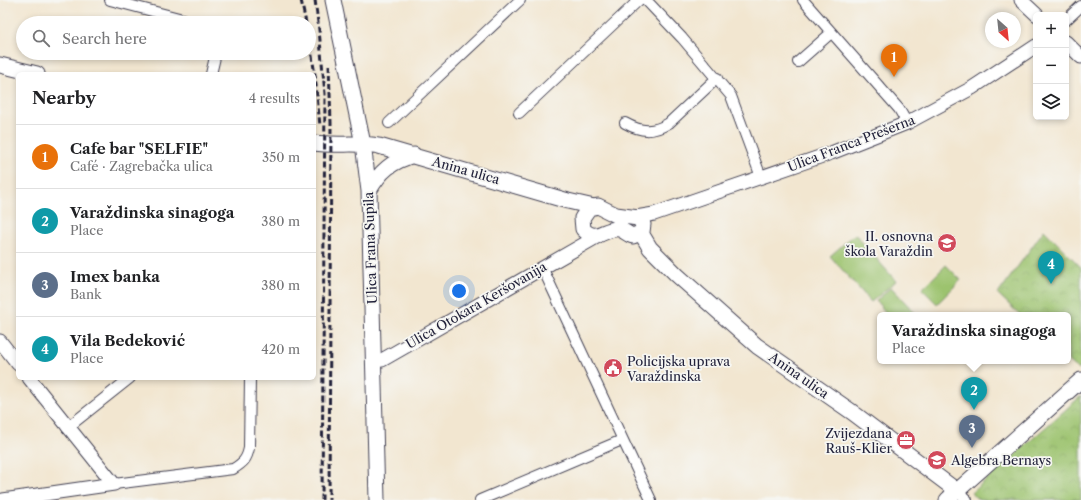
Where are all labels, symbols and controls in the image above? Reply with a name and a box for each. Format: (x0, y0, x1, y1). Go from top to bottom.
north arrow (985, 12, 1021, 48)
map controls (1033, 12, 1069, 120)
button: + (1033, 12, 1069, 48)
search box (16, 16, 316, 60)
icon: search (30, 27, 52, 49)
text: Search here (62, 29, 147, 48)
pin: 1 (881, 44, 907, 77)
button: − (1033, 48, 1069, 84)
button: layers (1033, 84, 1069, 120)
text: Nearby (32, 88, 96, 108)
text: 4 results (249, 90, 300, 106)
street label: Ulica Franca Prešerna (785, 111, 917, 175)
text: Cafe bar "SELFIE" (70, 139, 208, 158)
text: 1 (42, 149, 48, 165)
text: 350 m (262, 149, 300, 165)
street label: Anina ulica (429, 152, 502, 187)
text: Café · Zagrebačka ulica (70, 158, 213, 174)
street label: Ulica Frana Supila (360, 191, 380, 304)
text: Varaždinska sinagoga (70, 203, 234, 222)
text: 2 (41, 213, 49, 229)
text: 380 m (261, 213, 300, 229)
text: Place (70, 222, 103, 238)
place label: II. osnovna škola Varaždin (845, 228, 933, 259)
school or university icon: II. osnovna škola Varaždin (936, 232, 958, 254)
pin: 4 (1038, 251, 1064, 284)
street label: Ulica Otokara Keršovanija (403, 258, 549, 352)
text: Imex banka (70, 267, 160, 286)
text: 3 (41, 277, 49, 293)
text: 380 m (261, 277, 300, 293)
your location (449, 281, 469, 301)
text: Bank (70, 286, 102, 302)
popup (877, 312, 1071, 364)
text: Varaždinska sinagoga (892, 321, 1056, 340)
text: Vila Bedeković (70, 331, 185, 350)
text: Place (892, 340, 925, 356)
text: 4 (41, 341, 49, 357)
text: 420 m (261, 341, 300, 357)
street label: Anina ulica (765, 348, 832, 402)
text: Place (70, 350, 103, 366)
place label: Policijska uprava Varaždinska (626, 353, 730, 384)
public building icon: Policijska uprava Varaždinska (602, 357, 624, 379)
pin: 2 (961, 377, 987, 410)
pin: 3 (959, 415, 985, 448)
place label: Zvijezdana Rauš-Klier (825, 425, 893, 456)
office icon: Zvijezdana Rauš-Klier (895, 429, 917, 451)
school or university icon: Algebra Bernays (926, 449, 948, 471)
place label: Algebra Bernays (950, 452, 1051, 468)

